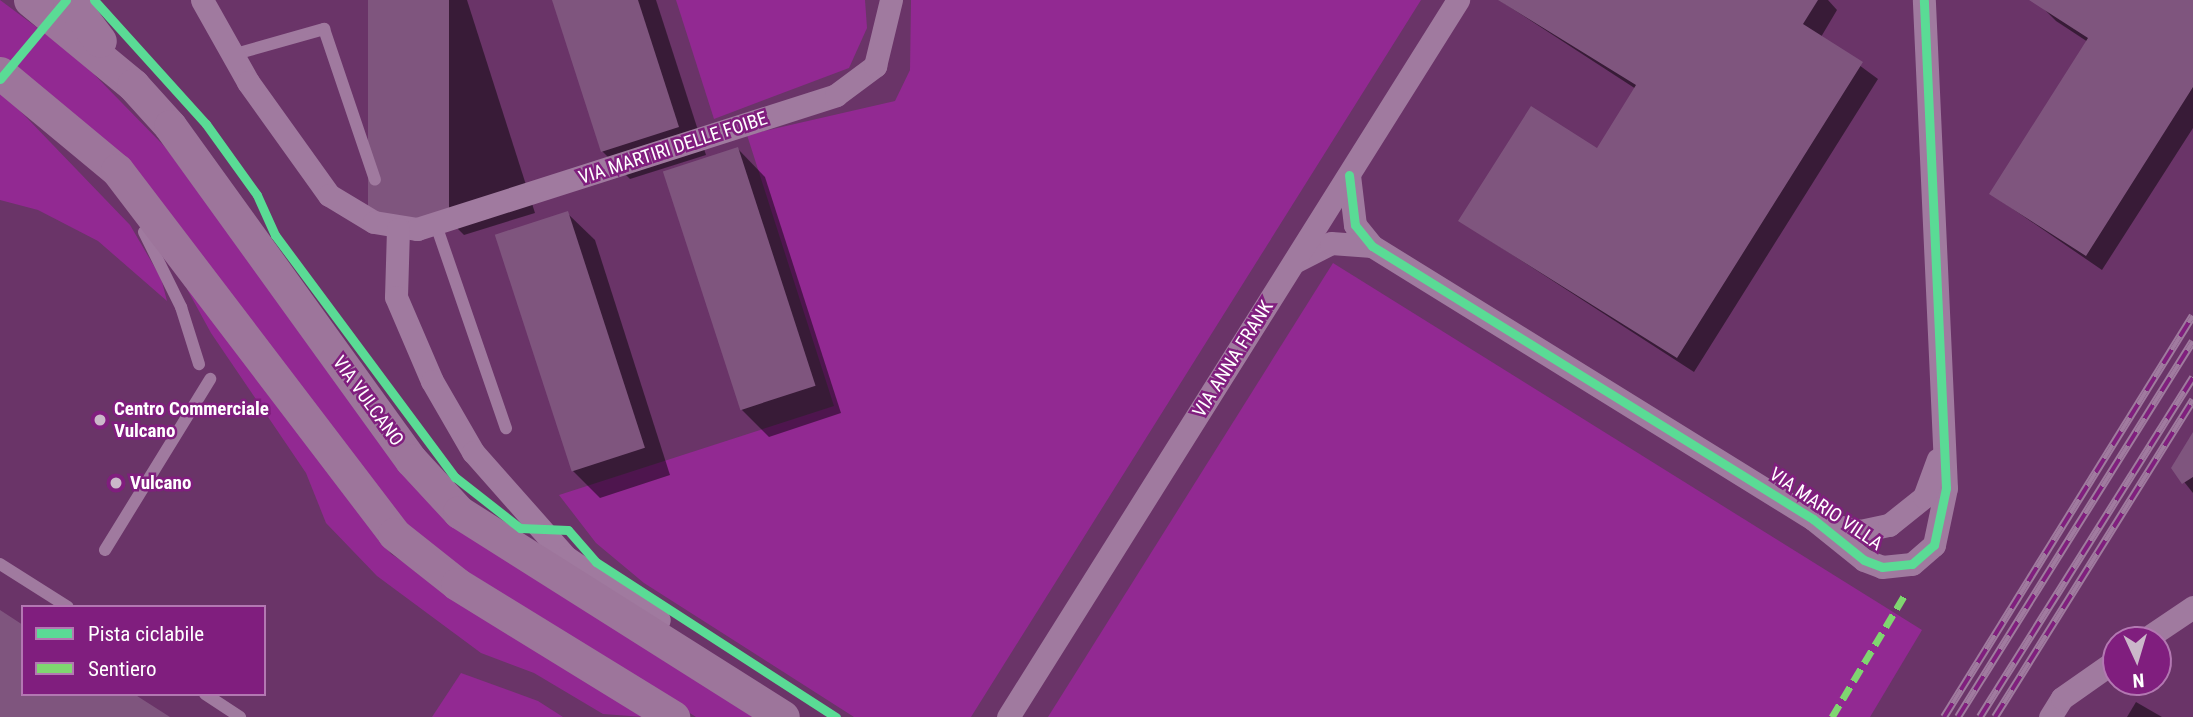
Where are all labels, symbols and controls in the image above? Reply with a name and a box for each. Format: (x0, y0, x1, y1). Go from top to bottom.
street label: VIA MARTIRI DELLE FOIBE (576, 107, 770, 189)
street label: VIA ANNA FRANK (1188, 296, 1278, 422)
street label: VIA VULCANO (328, 352, 408, 450)
place label: Centro Commerciale Vulcano (114, 398, 269, 442)
marker: Centro Commerciale Vulcano (92, 412, 108, 428)
street label: VIA MARIO VILLA (1765, 463, 1887, 555)
place label: Vulcano (130, 472, 191, 494)
marker: Vulcano (108, 475, 124, 491)
legend (21, 605, 266, 696)
text: Pista ciclabile (88, 622, 204, 646)
north arrow (2102, 626, 2172, 696)
text: Sentiero (88, 657, 157, 681)
text: N (2132, 669, 2145, 692)

